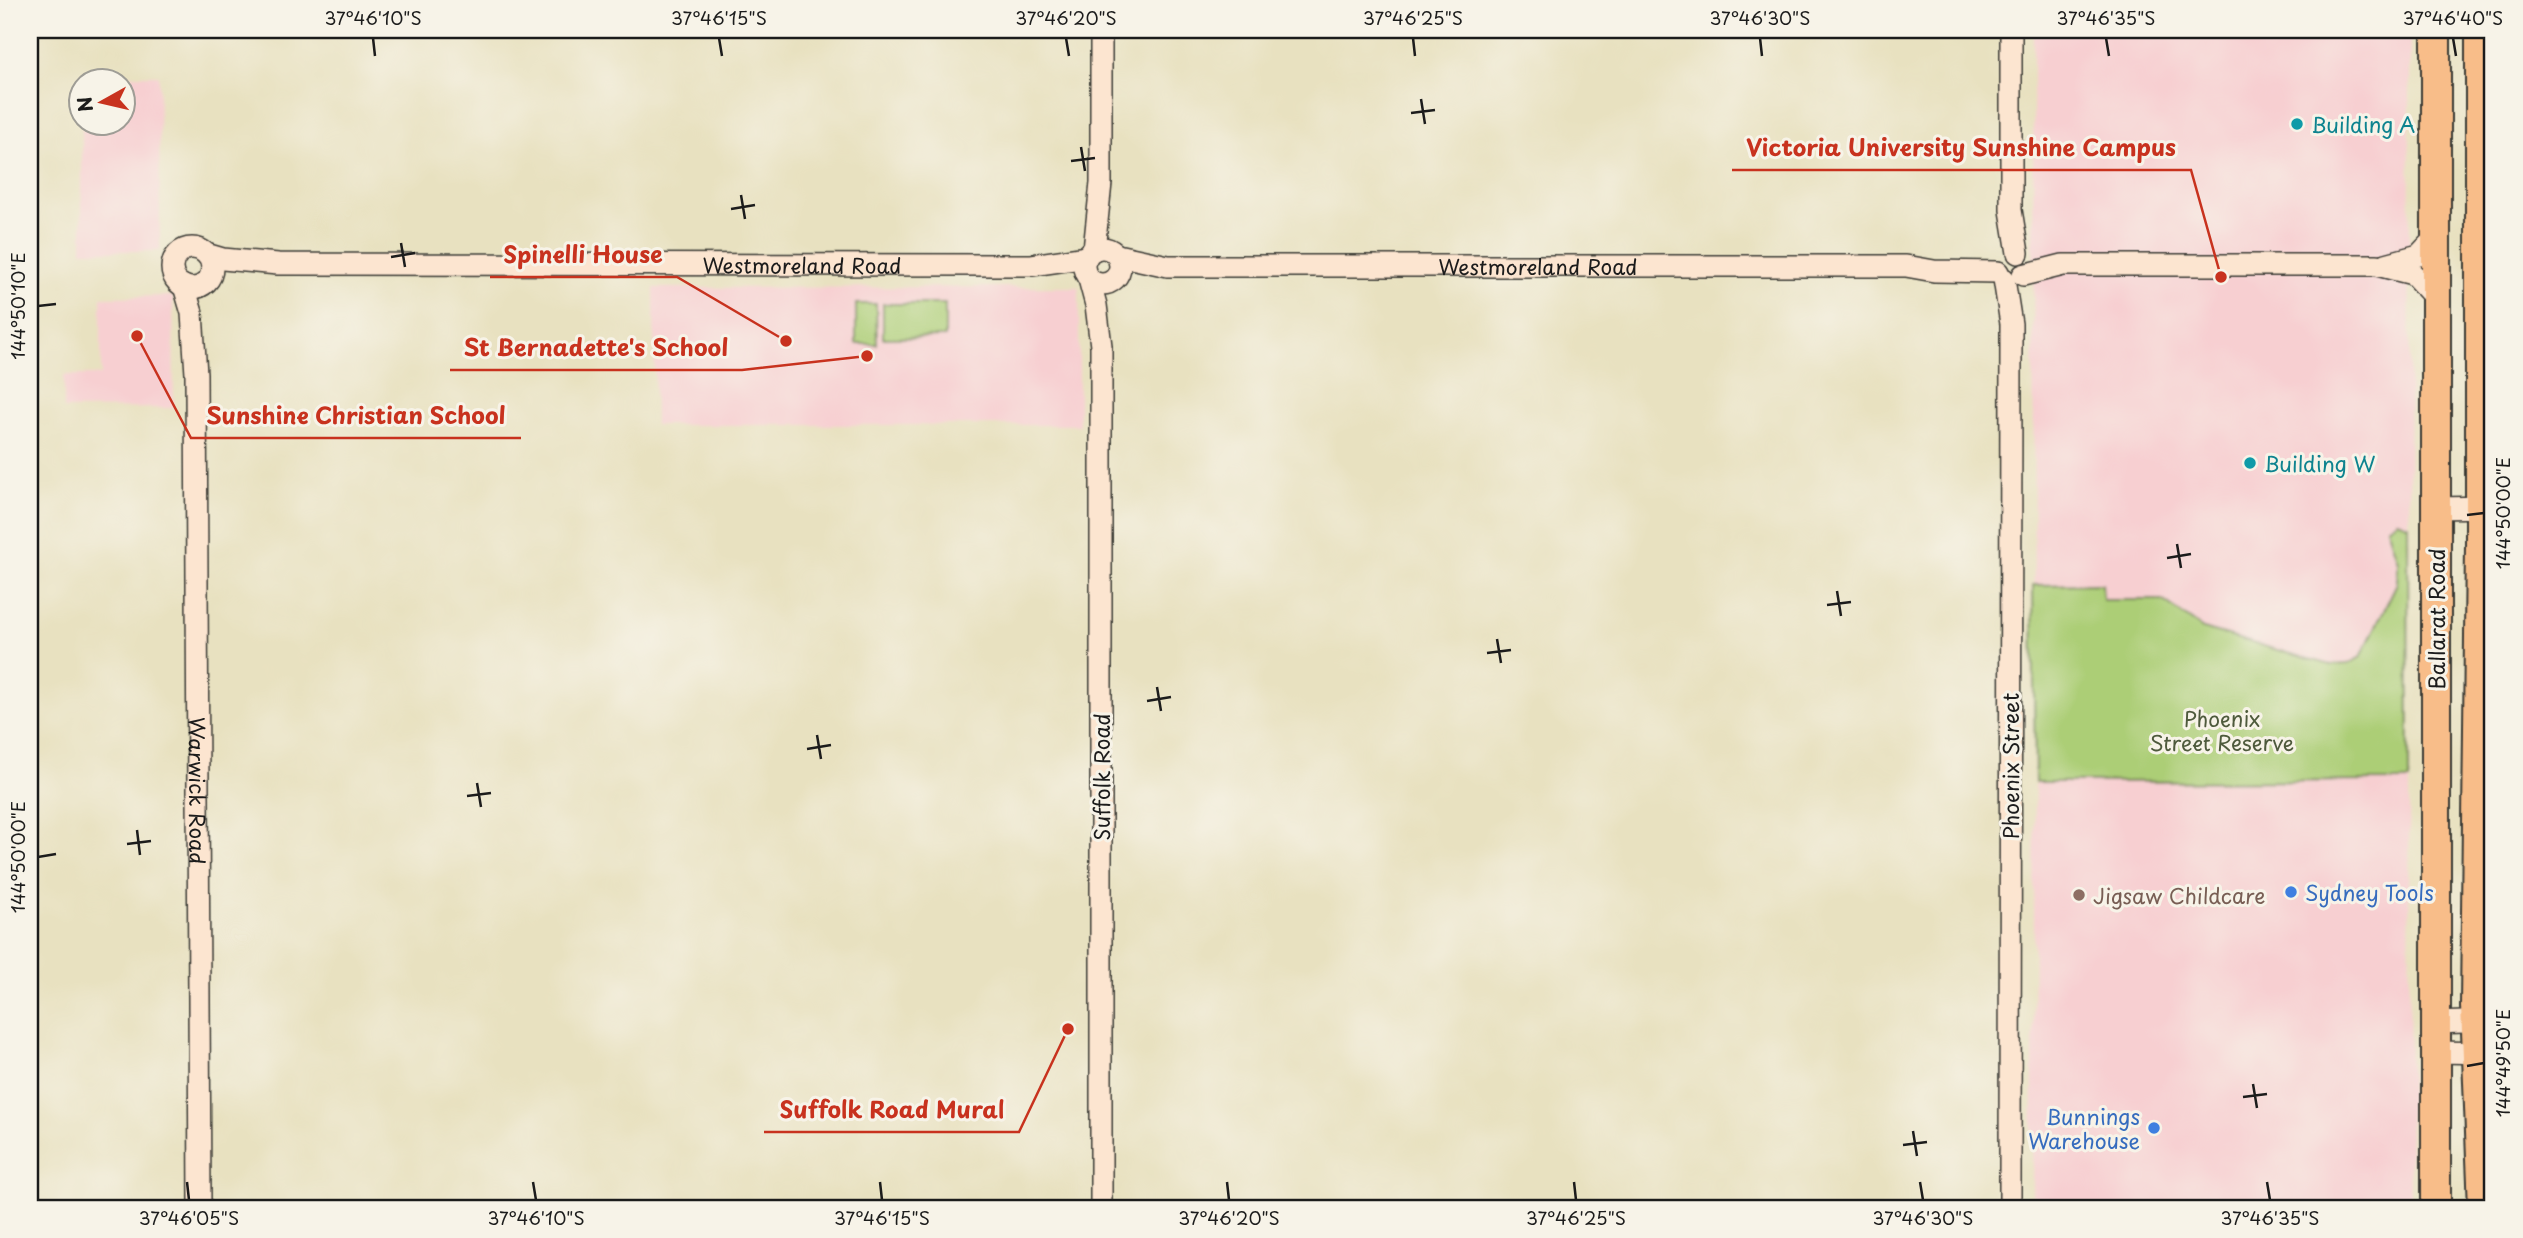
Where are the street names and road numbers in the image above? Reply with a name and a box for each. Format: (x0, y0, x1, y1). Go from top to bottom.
street label: Westmoreland Road (702, 249, 902, 281)
street label: Westmoreland Road (1438, 250, 1637, 282)
street label: Ballarat Road (2420, 548, 2452, 690)
street label: Phoenix Street (1994, 693, 2026, 839)
street label: Suffolk Road (1085, 713, 1117, 841)
street label: Warwick Road (182, 717, 214, 864)

